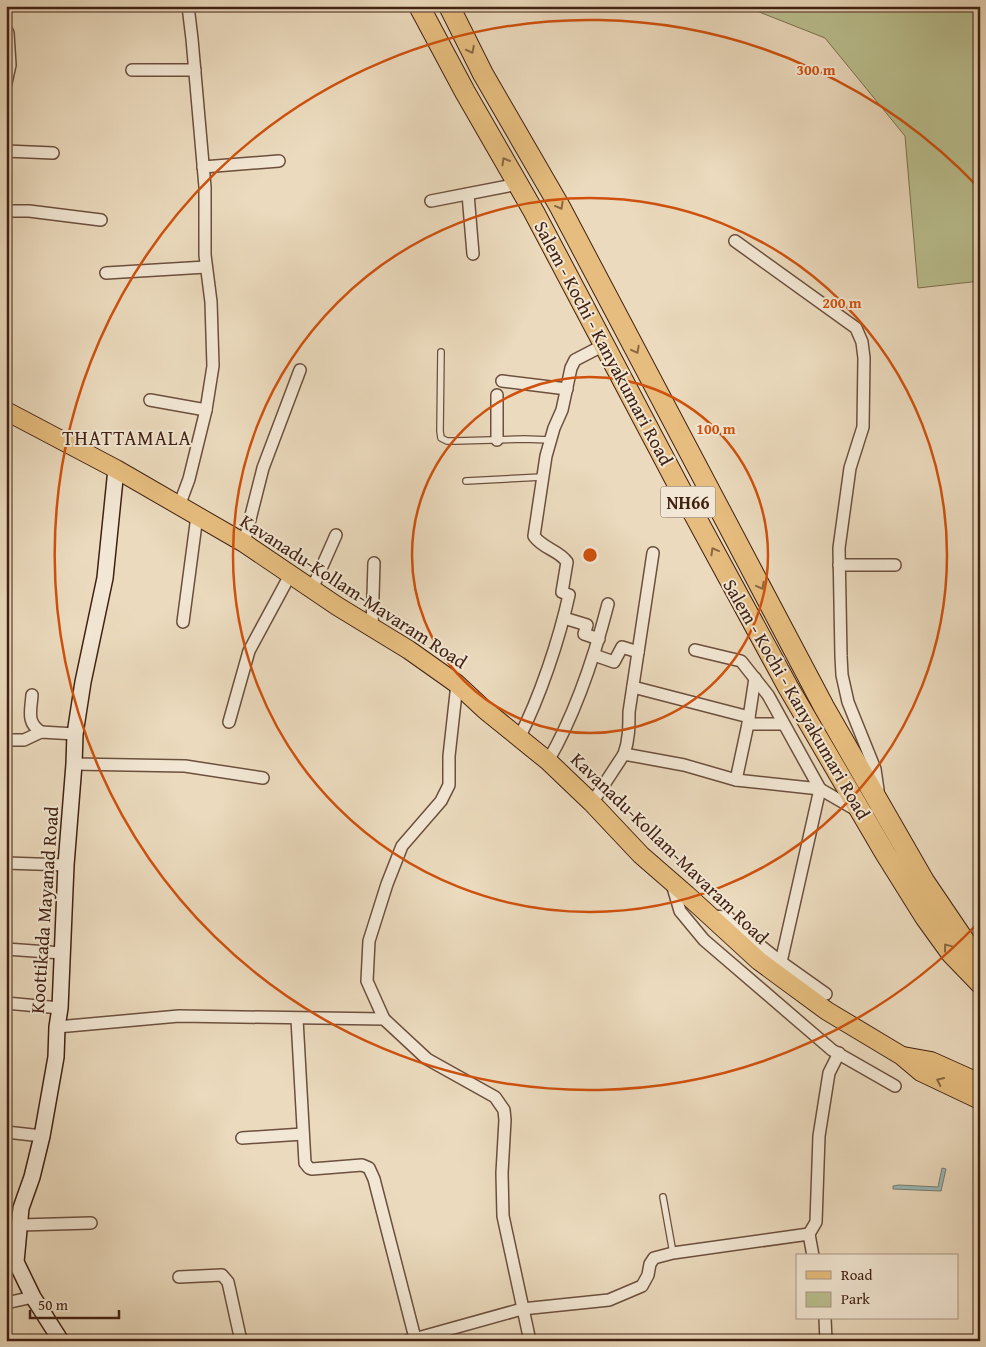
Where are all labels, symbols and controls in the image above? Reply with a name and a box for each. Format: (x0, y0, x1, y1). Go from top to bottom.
one-way arrow (465, 45, 475, 54)
text: 300 m (796, 59, 836, 80)
one-way arrow (501, 158, 511, 167)
one-way arrow (554, 201, 564, 210)
street label: Salem - Kochi - Kanyakumari Road (527, 216, 681, 471)
text: 200 m (822, 292, 862, 313)
one-way arrow (630, 344, 640, 353)
text: 100 m (696, 418, 736, 439)
district label: THATTAMALA (62, 423, 192, 452)
road number: NH66 (660, 487, 716, 518)
street label: Kavanadu-Kollam-Mavaram Road (235, 507, 474, 676)
centre of rings (581, 546, 599, 564)
one-way arrow (710, 547, 720, 556)
street label: Salem - Kochi - Kanyakumari Road (717, 574, 878, 825)
one-way arrow (754, 581, 764, 590)
street label: Kavanadu-Kollam-Mavaram Road (565, 746, 776, 951)
street label: Koottikada Mayanad Road (23, 805, 65, 1015)
one-way arrow (944, 943, 953, 953)
one-way arrow (936, 1077, 945, 1087)
legend (796, 1254, 958, 1320)
text: Road (841, 1264, 872, 1285)
scale bar (30, 1287, 119, 1319)
text: Park (841, 1288, 870, 1309)
text: 50 m (38, 1294, 69, 1315)

